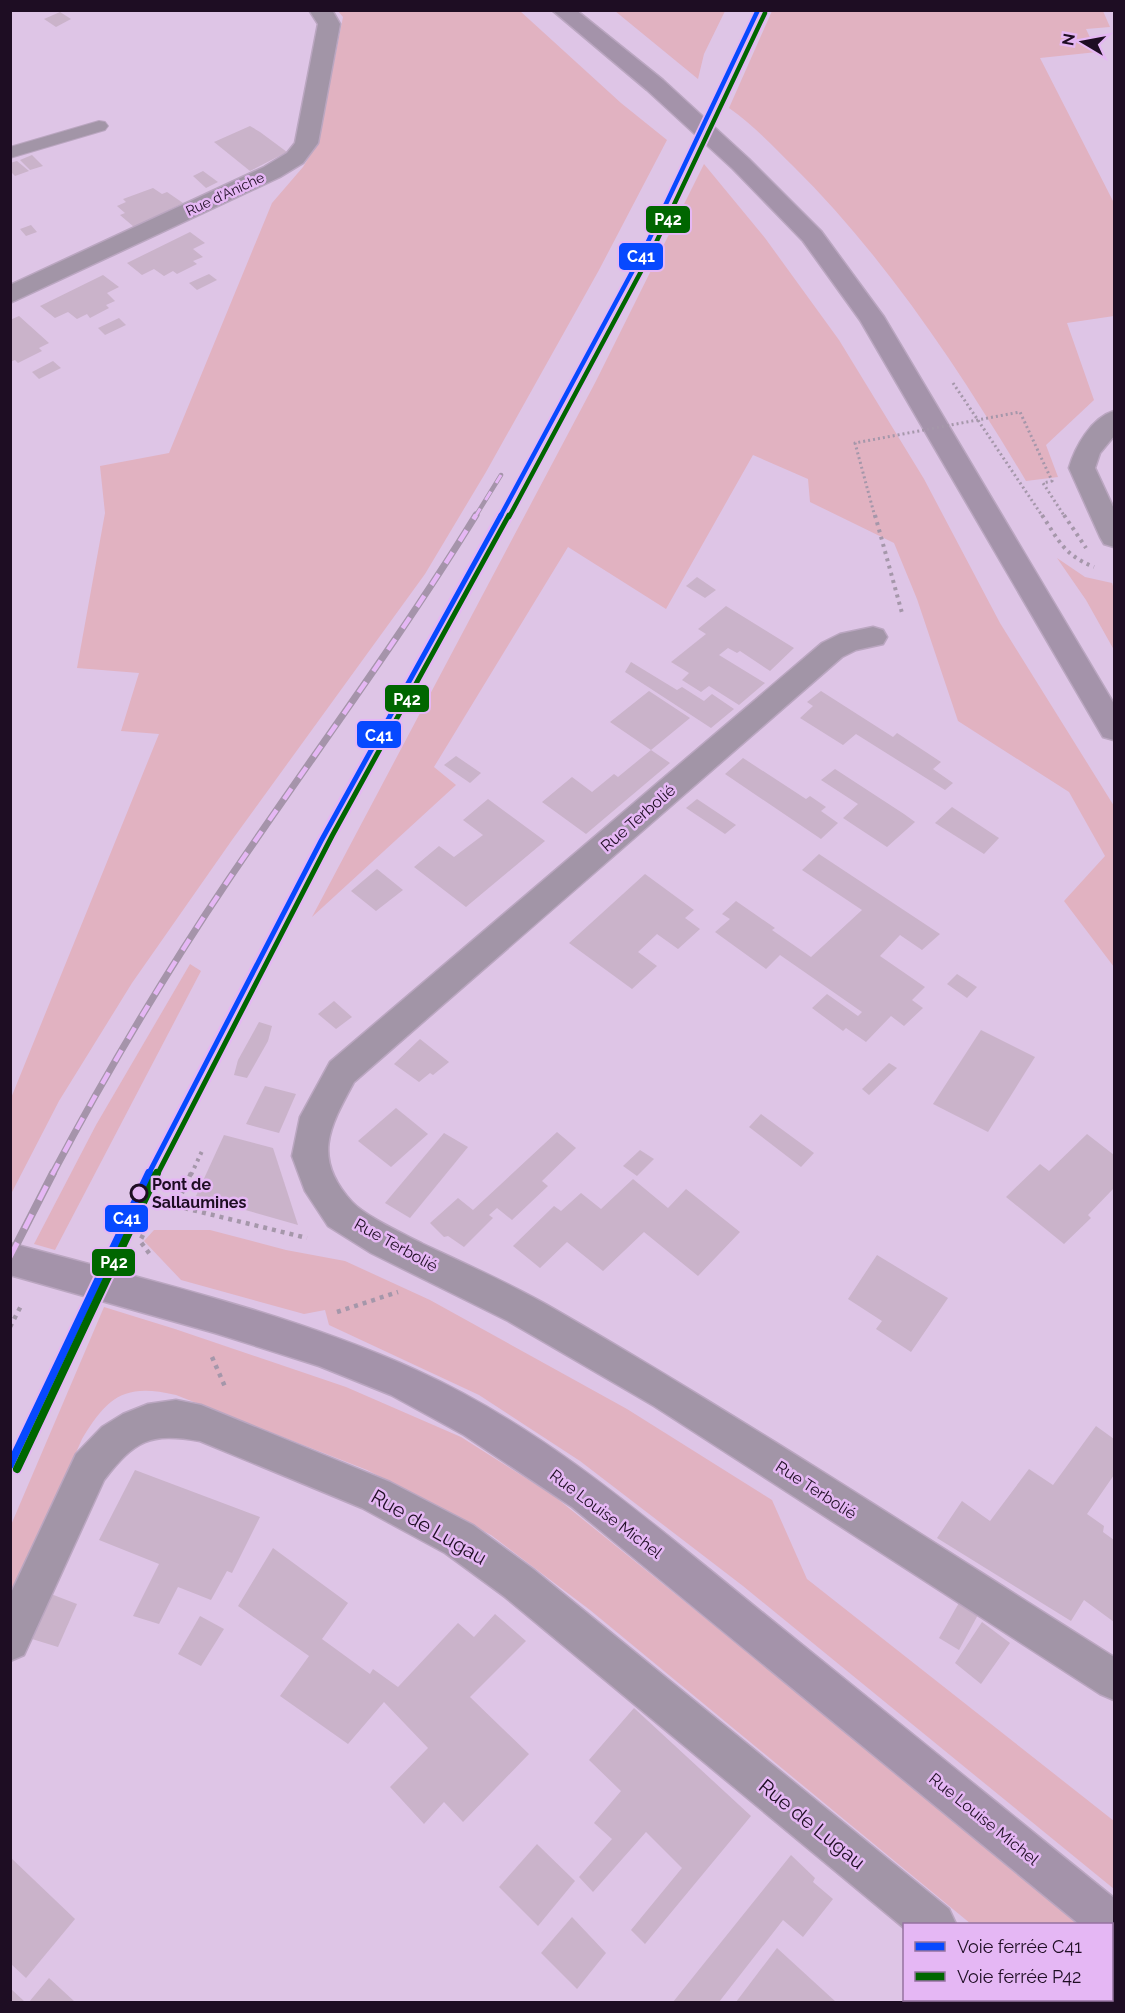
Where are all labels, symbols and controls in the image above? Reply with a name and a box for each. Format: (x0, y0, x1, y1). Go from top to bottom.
north arrow (1053, 12, 1113, 72)
text: N (1058, 32, 1079, 47)
street label: Rue d'Aniche (183, 169, 267, 219)
line badge: P42 (645, 205, 691, 234)
text: P42 (654, 210, 682, 229)
line badge: C41 (618, 242, 664, 271)
text: C41 (627, 247, 655, 266)
line badge: P42 (384, 684, 430, 713)
text: P42 (393, 690, 421, 709)
line badge: C41 (356, 720, 402, 749)
text: C41 (365, 726, 393, 745)
street label: Rue Terbolié (597, 781, 679, 855)
place label: Pont de Sallaumines (152, 1175, 246, 1212)
marker: Pont de Sallaumines (130, 1184, 148, 1202)
line badge: C41 (104, 1204, 149, 1233)
text: C41 (113, 1209, 141, 1228)
street label: Rue Terbolié (351, 1214, 441, 1276)
line badge: P42 (91, 1248, 136, 1277)
text: P42 (100, 1253, 128, 1272)
street label: Rue Terbolié (772, 1457, 860, 1523)
street label: Rue Louise Michel (546, 1466, 666, 1563)
street label: Rue de Lugau (367, 1484, 491, 1570)
street label: Rue Louise Michel (925, 1769, 1043, 1869)
street label: Rue de Lugau (754, 1774, 870, 1874)
legend (903, 1923, 1113, 2001)
text: Voie ferrée C41 (957, 1936, 1082, 1957)
text: Voie ferrée P42 (957, 1966, 1082, 1987)

